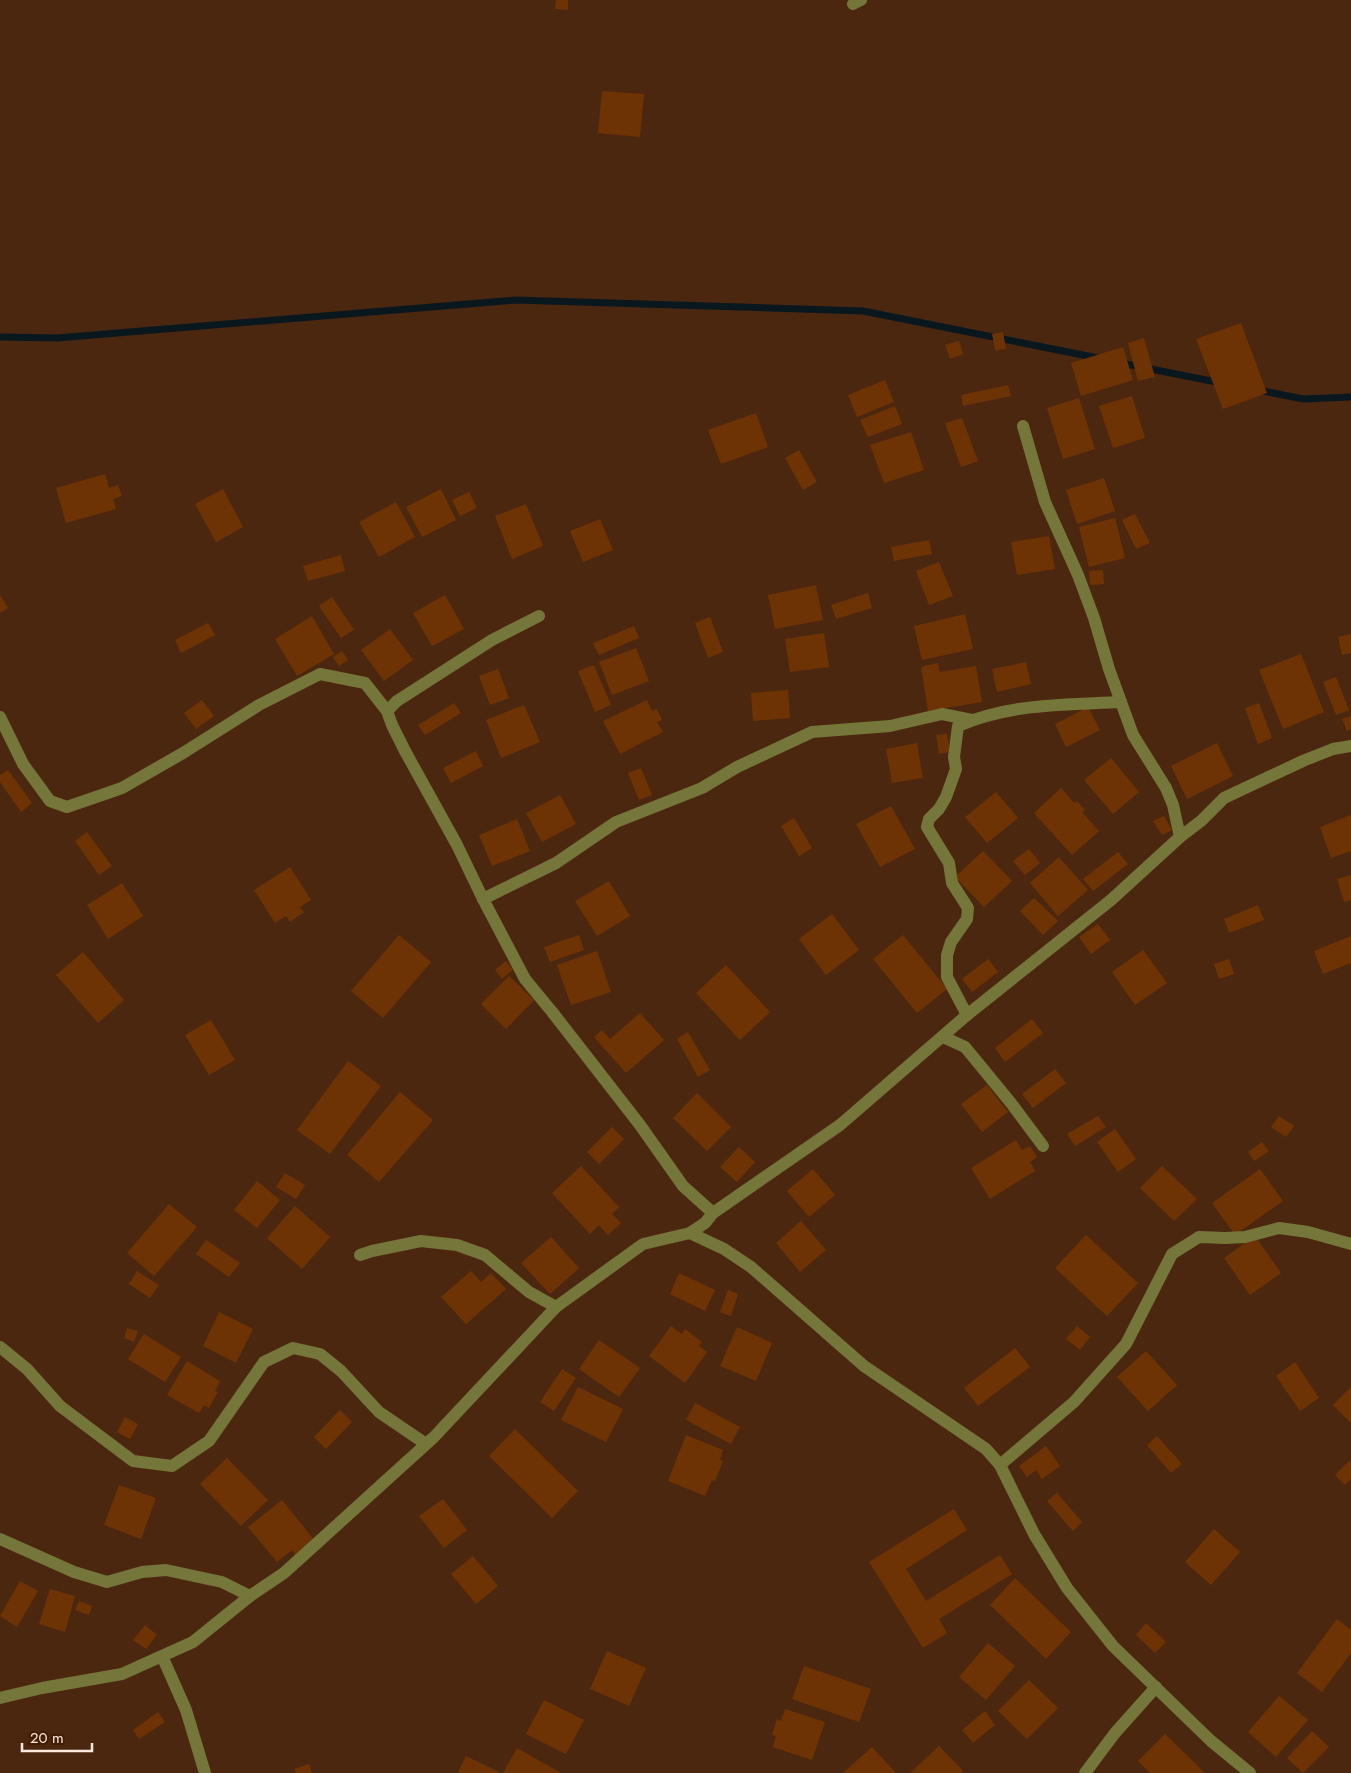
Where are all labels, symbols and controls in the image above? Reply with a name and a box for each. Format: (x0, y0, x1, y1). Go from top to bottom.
scale bar (22, 1720, 92, 1752)
text: 20 m (30, 1727, 64, 1749)

